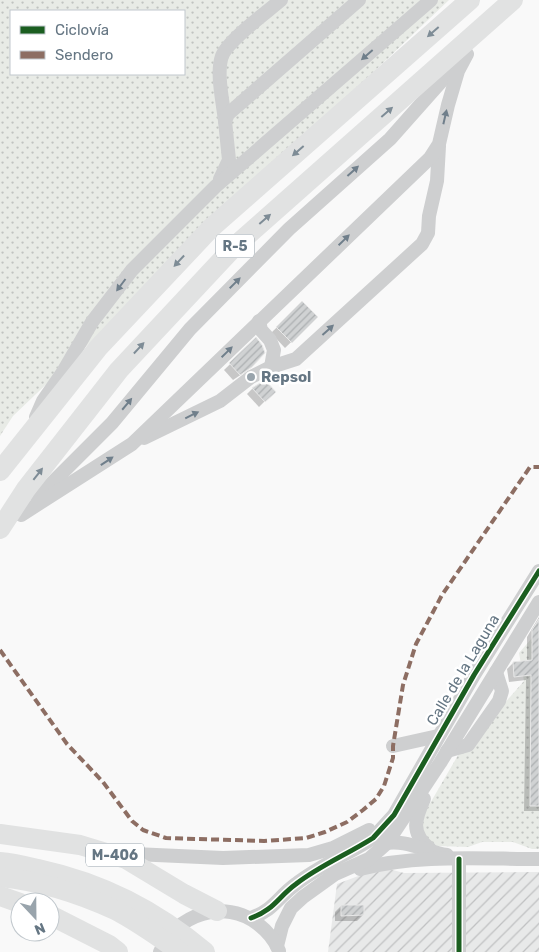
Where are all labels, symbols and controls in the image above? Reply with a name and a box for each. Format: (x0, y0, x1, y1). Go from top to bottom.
legend (10, 10, 185, 75)
text: Ciclovía (55, 21, 109, 39)
one-way arrow (428, 26, 440, 38)
text: Sendero (55, 46, 113, 64)
one-way arrow (362, 49, 374, 61)
one-way arrow (381, 106, 394, 117)
one-way arrow (441, 110, 449, 125)
one-way arrow (293, 145, 305, 157)
one-way arrow (347, 165, 359, 177)
one-way arrow (259, 213, 271, 225)
one-way arrow (338, 234, 350, 246)
road number: R-5 (216, 235, 254, 258)
one-way arrow (173, 255, 185, 267)
one-way arrow (229, 277, 241, 289)
one-way arrow (115, 278, 126, 291)
one-way arrow (321, 324, 333, 336)
one-way arrow (133, 342, 145, 354)
one-way arrow (221, 346, 233, 358)
place label: Repsol (261, 368, 311, 386)
marker: Repsol (245, 371, 257, 383)
one-way arrow (122, 398, 133, 411)
one-way arrow (185, 411, 199, 419)
one-way arrow (100, 456, 113, 466)
one-way arrow (32, 468, 43, 481)
street label: Calle de la Laguna (423, 611, 503, 729)
road number: M-406 (86, 844, 144, 866)
north arrow (10, 892, 60, 942)
text: N (32, 919, 48, 938)

